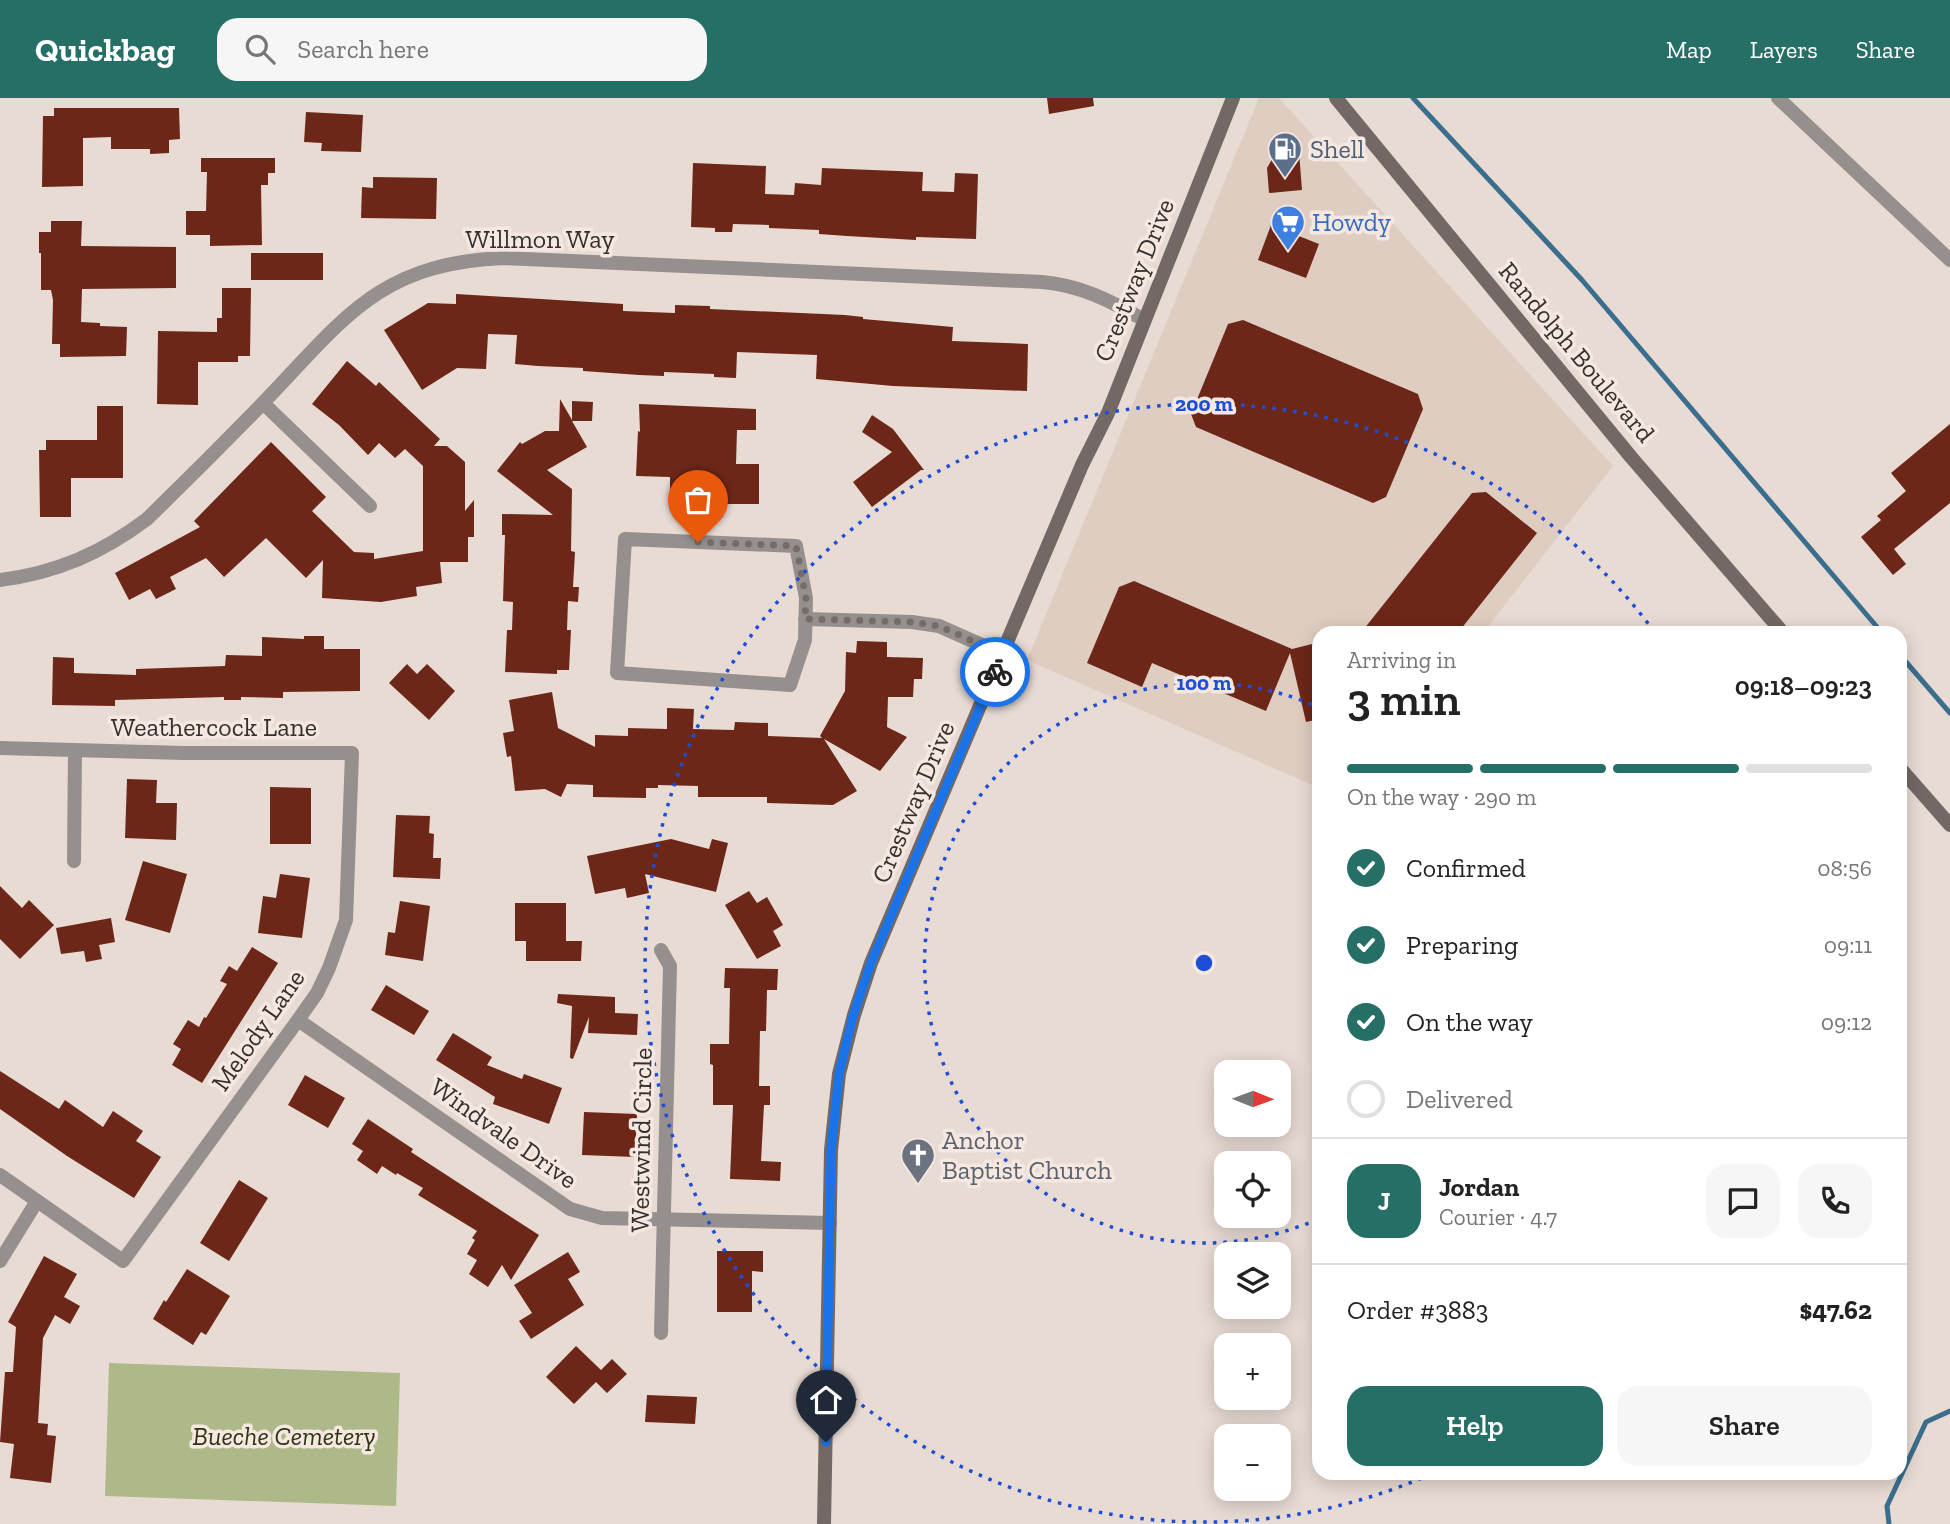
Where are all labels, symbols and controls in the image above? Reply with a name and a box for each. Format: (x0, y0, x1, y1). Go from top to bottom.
search box (217, 18, 707, 81)
text: Quickbag (35, 30, 175, 69)
icon: search (241, 30, 279, 68)
text: Search here (297, 33, 429, 65)
text: Map (1666, 35, 1712, 64)
text: Layers (1750, 35, 1818, 64)
text: Share (1856, 35, 1915, 64)
fuel station icon: Shell (1266, 130, 1304, 179)
place label: Shell (1310, 133, 1365, 165)
street label: Crestway Drive (1087, 194, 1181, 366)
supermarket icon: Howdy (1269, 203, 1307, 252)
place label: Howdy (1312, 206, 1392, 238)
street label: Willmon Way (465, 223, 615, 255)
street label: Randolph Boulevard (1492, 255, 1662, 449)
text: 200 m (1175, 391, 1233, 416)
pin (668, 470, 728, 542)
icon: bag (679, 481, 717, 519)
courier (960, 637, 1030, 707)
text: Arriving in (1347, 646, 1456, 674)
icon: bike (976, 653, 1014, 691)
text: 100 m (1177, 670, 1232, 695)
text: 09:18–09:23 (1735, 670, 1872, 702)
text: 3 min (1347, 672, 1460, 727)
street label: Weathercock Lane (111, 711, 317, 743)
street label: Crestway Drive (865, 716, 961, 888)
text: On the way · 290 m (1347, 783, 1536, 811)
icon: check (1347, 849, 1385, 887)
text: Confirmed (1406, 852, 1526, 884)
text: 08:56 (1817, 854, 1872, 882)
icon: check (1347, 926, 1385, 964)
text: Preparing (1406, 929, 1518, 961)
text: 09:11 (1824, 931, 1872, 959)
centre of rings (1192, 951, 1216, 975)
street label: Melody Lane (204, 963, 312, 1097)
icon: check (1347, 1003, 1385, 1041)
text: On the way (1406, 1006, 1533, 1038)
text: 09:12 (1821, 1008, 1872, 1036)
street label: Westwind Circle (623, 1047, 659, 1233)
north arrow (1214, 1060, 1292, 1138)
map controls (1214, 1060, 1291, 1501)
street label: Windvale Drive (424, 1071, 584, 1195)
text: Delivered (1406, 1083, 1513, 1115)
place label: Anchor Baptist Church (942, 1124, 1112, 1186)
church icon: Anchor Baptist Church (899, 1136, 937, 1185)
button: locate (1214, 1151, 1291, 1228)
button: chat (1706, 1164, 1780, 1238)
button: phone (1798, 1164, 1872, 1238)
text: Jordan (1439, 1171, 1519, 1203)
text: J (1378, 1185, 1390, 1217)
text: Courier · 4.7 (1439, 1203, 1557, 1231)
button: layers (1214, 1242, 1291, 1319)
text: Order #3883 (1347, 1294, 1489, 1326)
text: $47.62 (1800, 1294, 1872, 1326)
button: + (1214, 1333, 1291, 1410)
pin (796, 1370, 856, 1442)
icon: home (807, 1381, 845, 1419)
button: Help (1347, 1386, 1603, 1466)
button: Share (1617, 1386, 1872, 1466)
park label: Bueche Cemetery (193, 1420, 375, 1452)
button: − (1214, 1424, 1291, 1501)

